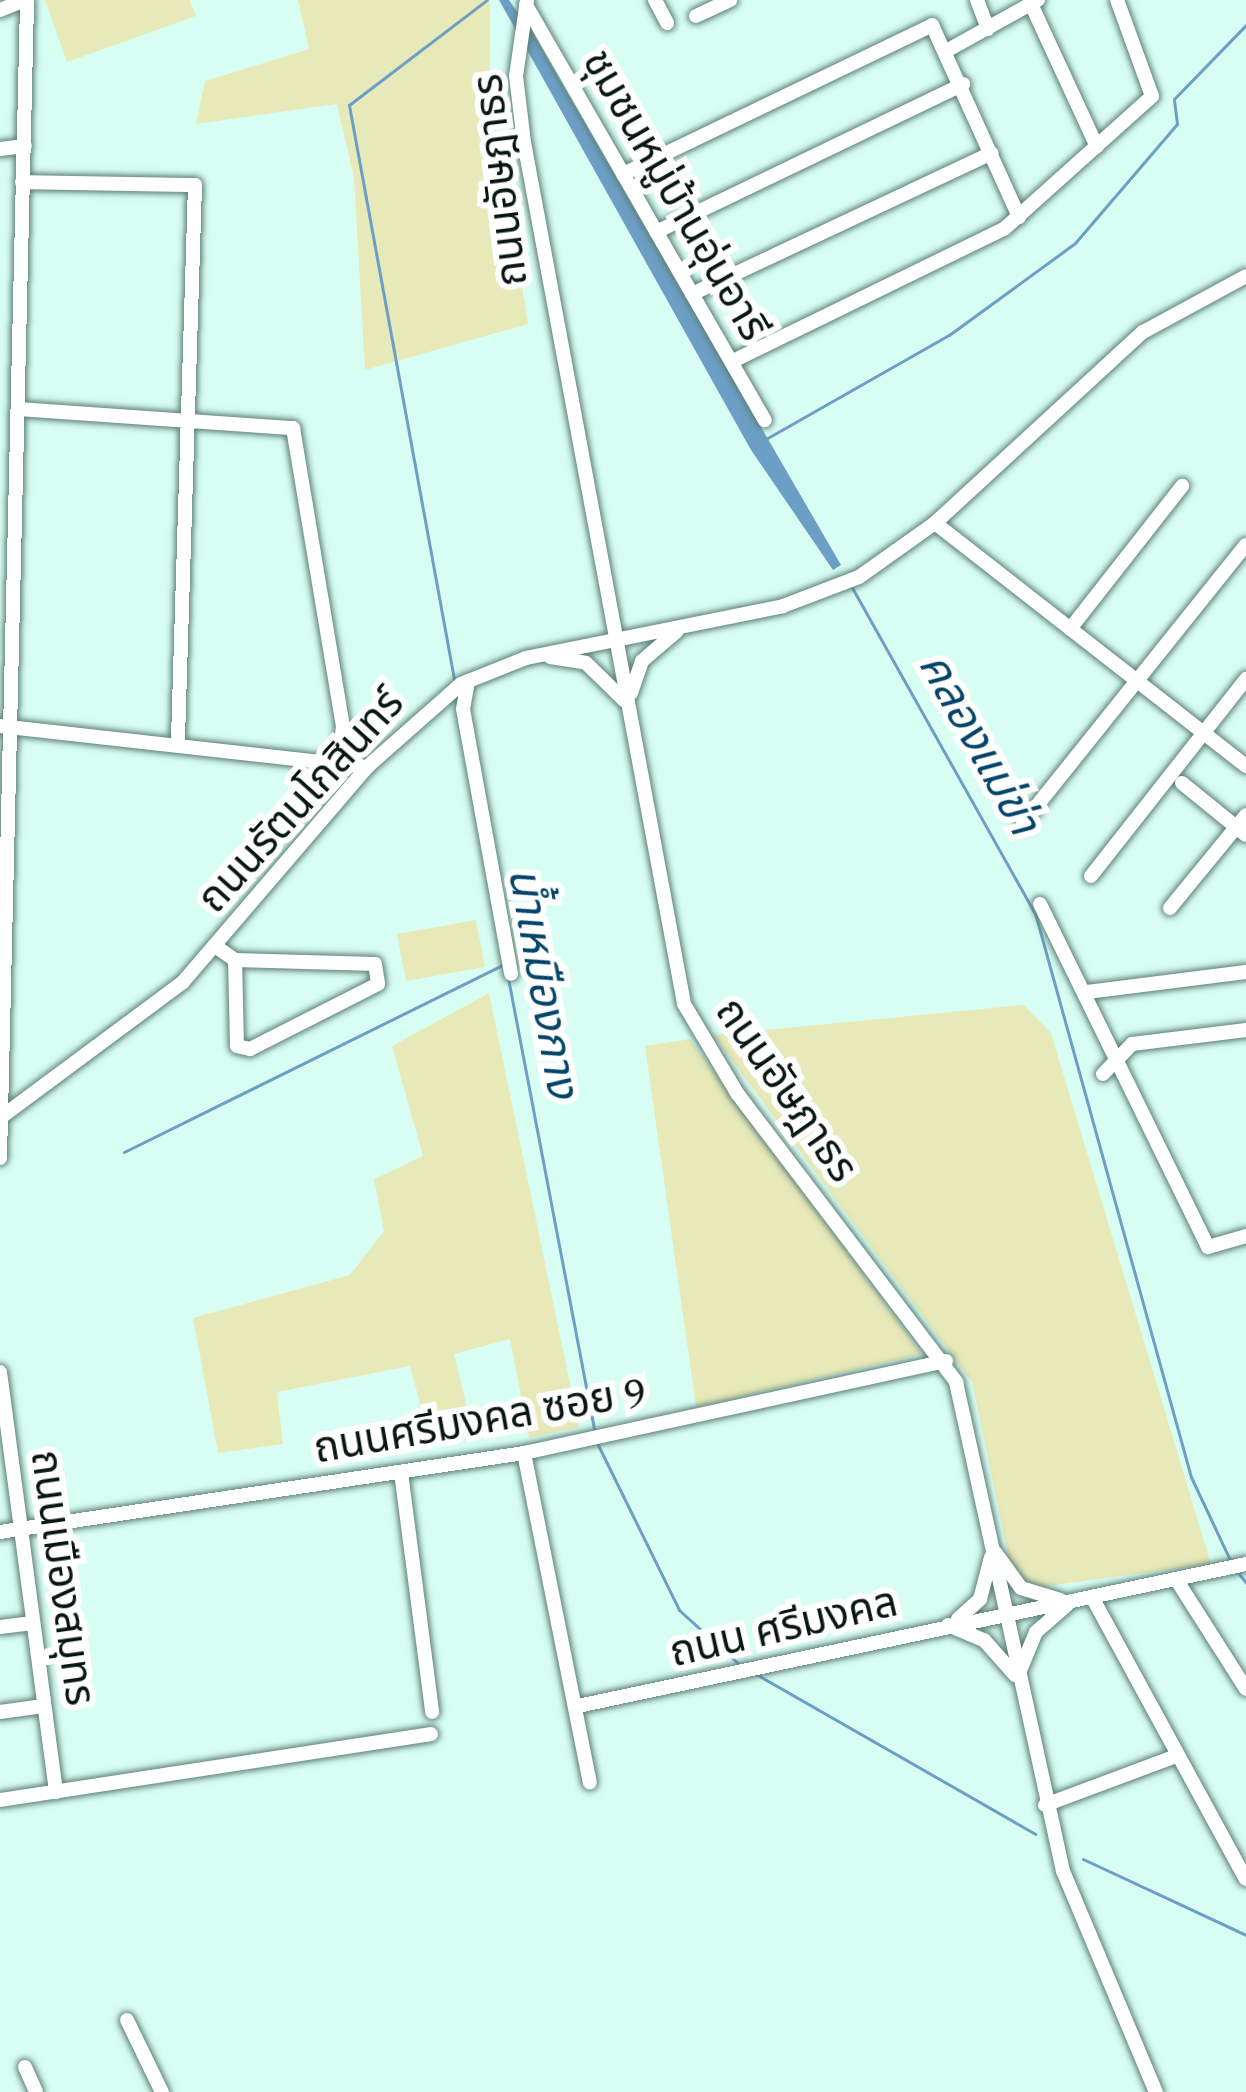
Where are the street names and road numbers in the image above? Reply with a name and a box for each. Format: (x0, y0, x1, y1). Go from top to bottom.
street label: ชุมชนหมู่บ้านอุ่นอารี (570, 41, 778, 351)
street label: ถนนอัษฎาธร (464, 71, 540, 289)
street label: ถนนรัตนโกสินทร์ (188, 680, 416, 924)
street label: ถนนอัษฎาธร (703, 989, 867, 1193)
street label: ถนนศรีมงคล ซอย 9 (310, 1368, 650, 1476)
street label: ถนนเมืองสมุทร (18, 1447, 104, 1709)
street label: ถนน ศรีมงคล (665, 1578, 903, 1680)

